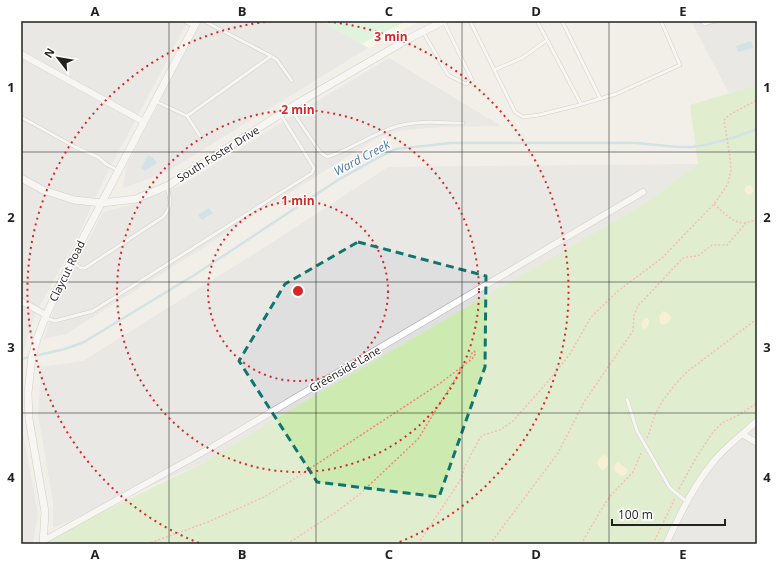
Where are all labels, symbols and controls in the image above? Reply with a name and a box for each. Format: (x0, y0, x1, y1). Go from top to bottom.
text: A (91, 2, 100, 20)
text: B (238, 2, 247, 20)
text: C (385, 2, 393, 20)
text: D (531, 2, 541, 20)
text: E (679, 2, 687, 20)
text: 3 min (374, 28, 408, 45)
north arrow (38, 38, 78, 78)
text: N (40, 45, 58, 60)
text: 1 (7, 78, 15, 96)
text: 1 (763, 78, 771, 96)
text: 2 min (281, 101, 315, 118)
street label: South Foster Drive (174, 122, 262, 185)
water label: Ward Creek (331, 135, 394, 179)
text: 1 min (281, 192, 315, 209)
text: 2 (7, 208, 15, 226)
text: 2 (763, 208, 771, 226)
street label: Claycut Road (45, 238, 88, 304)
centre of rings (291, 284, 305, 298)
text: 3 (7, 338, 15, 356)
text: 3 (763, 338, 771, 356)
street label: Greenside Lane (306, 342, 383, 395)
text: 4 (7, 468, 15, 486)
text: 4 (763, 468, 771, 486)
scale bar (612, 501, 725, 527)
text: 100 m (618, 506, 653, 523)
text: A (91, 545, 100, 563)
text: B (238, 545, 247, 563)
text: C (385, 545, 393, 563)
text: D (531, 545, 541, 563)
text: E (679, 545, 687, 563)

